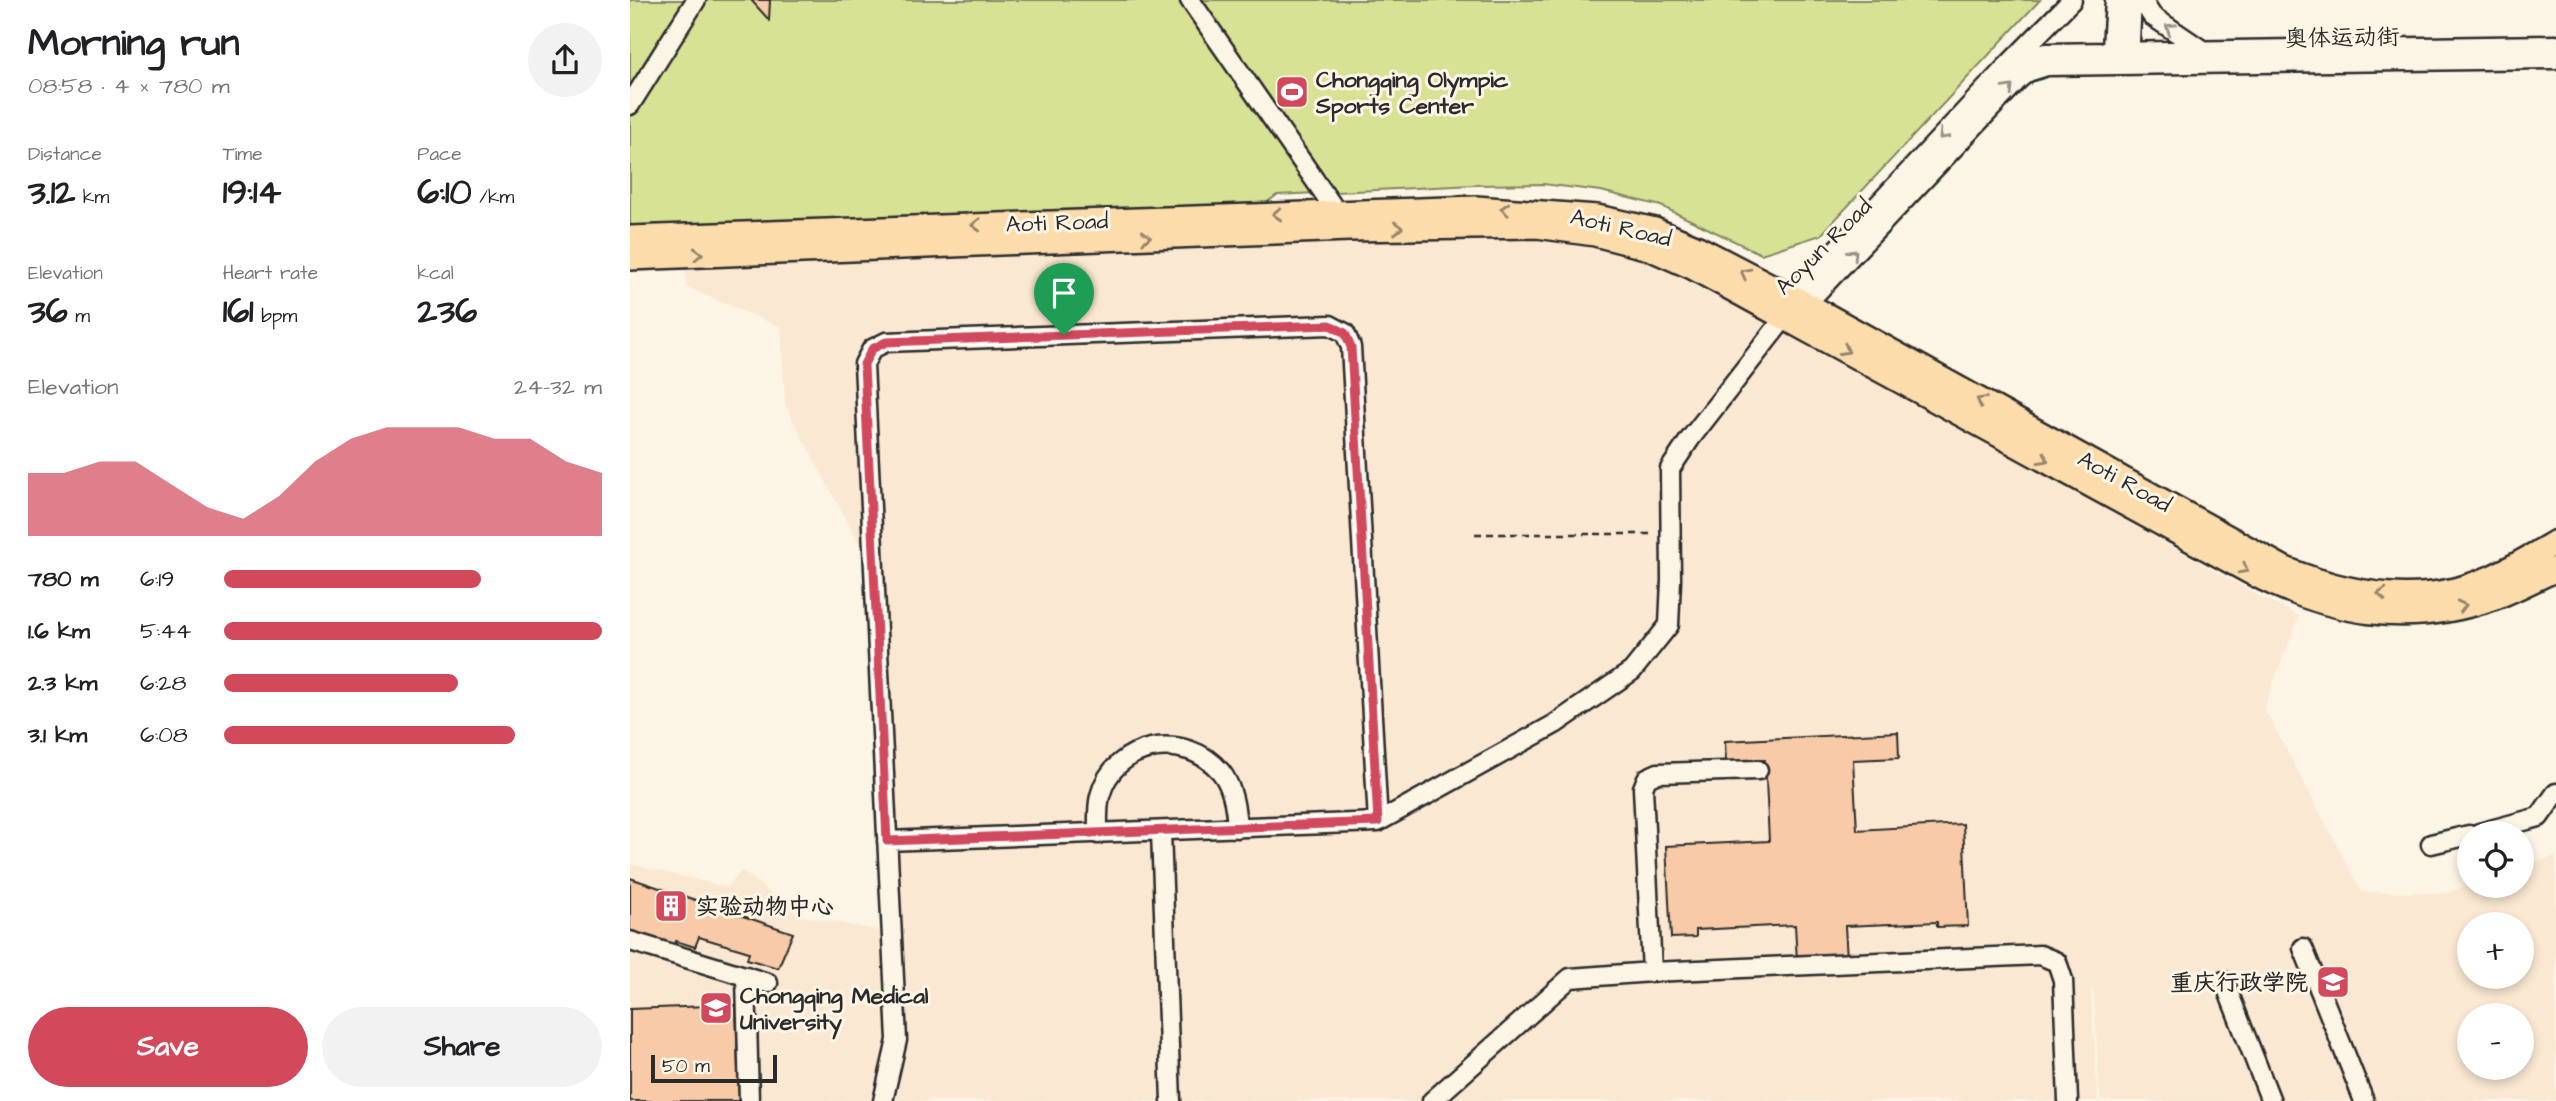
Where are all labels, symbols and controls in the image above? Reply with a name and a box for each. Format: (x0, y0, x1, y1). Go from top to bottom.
text: Morning run (28, 18, 240, 70)
street label: 奥体运动街 (2284, 21, 2400, 55)
button: share (528, 23, 602, 97)
one-way arrow (2165, 24, 2178, 37)
place label: Chongqing Olympic Sports Center (1315, 64, 1509, 122)
text: 08:58 · 4 × 780 m (28, 70, 230, 102)
sports icon: Chongqing Olympic Sports Center (1273, 73, 1311, 111)
one-way arrow (2000, 84, 2013, 97)
one-way arrow (1939, 127, 1951, 140)
text: Distance (28, 141, 102, 168)
text: Time (223, 141, 262, 168)
text: Pace (417, 141, 461, 168)
text: 3.12 (28, 168, 75, 217)
text: 19:14 (223, 168, 281, 217)
text: 6:10 (417, 168, 472, 217)
text: km (75, 184, 109, 211)
text: /km (472, 184, 514, 211)
street label: Aoyun Road (1768, 191, 1880, 303)
street label: Aoti Road (1567, 201, 1675, 255)
one-way arrow (1499, 202, 1510, 217)
street label: Aoti Road (1005, 205, 1109, 241)
one-way arrow (1271, 207, 1282, 222)
one-way arrow (971, 217, 982, 232)
one-way arrow (1393, 220, 1403, 236)
one-way arrow (1141, 229, 1151, 245)
one-way arrow (693, 247, 704, 262)
one-way arrow (1844, 250, 1857, 263)
text: Elevation (28, 260, 103, 287)
text: Heart rate (223, 260, 318, 287)
text: kcal (417, 260, 454, 287)
pin (1034, 263, 1094, 335)
one-way arrow (1740, 267, 1752, 281)
icon: arrive (1045, 274, 1083, 312)
text: 36 (28, 287, 68, 336)
text: 161 (223, 287, 254, 336)
text: 236 (417, 287, 477, 336)
text: m (68, 303, 90, 330)
text: bpm (254, 303, 297, 330)
one-way arrow (1838, 342, 1850, 355)
text: Elevation (28, 371, 119, 403)
text: 24–32 m (514, 371, 602, 403)
one-way arrow (1976, 396, 1988, 409)
street label: Aoti Road (2072, 443, 2177, 521)
one-way arrow (2037, 451, 2050, 465)
one-way arrow (2237, 561, 2249, 574)
text: 780 m (28, 563, 99, 595)
text: 6:19 (140, 563, 174, 595)
one-way arrow (2376, 587, 2387, 602)
one-way arrow (2456, 600, 2468, 614)
text: 1.6 km (28, 615, 90, 647)
text: 5:44 (140, 615, 191, 647)
text: 2.3 km (28, 667, 97, 699)
text: 6:28 (140, 667, 186, 699)
text: 3.1 km (28, 719, 87, 751)
text: 6:08 (140, 719, 188, 751)
map controls (2457, 821, 2534, 1080)
button: locate (2457, 821, 2534, 898)
building icon: 实验动物中心 (652, 887, 690, 925)
place label: 实验动物中心 (696, 891, 834, 923)
button: + (2457, 912, 2534, 989)
school or university icon: 重庆行政学院 (2314, 963, 2352, 1001)
place label: 重庆行政学院 (2170, 967, 2308, 999)
place label: Chongqing Medical University (740, 980, 929, 1040)
school or university icon: Chongqing Medical University (697, 989, 735, 1027)
button: − (2457, 1003, 2534, 1080)
button: Save (28, 1007, 308, 1087)
button: Share (322, 1007, 602, 1087)
scale bar (651, 1052, 777, 1084)
text: 50 m (662, 1053, 710, 1080)

